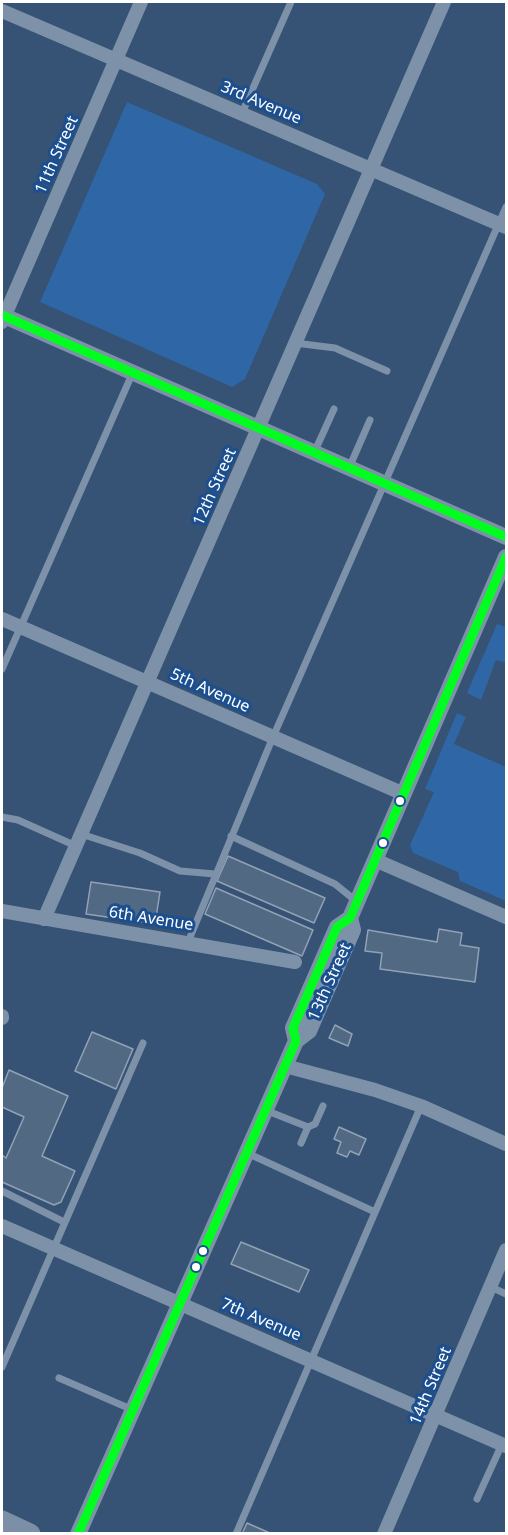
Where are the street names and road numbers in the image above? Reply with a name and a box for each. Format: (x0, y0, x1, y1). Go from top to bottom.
street label: 3rd Avenue (218, 77, 304, 129)
street label: 11th Street (31, 113, 83, 197)
street label: 12th Street (189, 445, 241, 529)
street label: 5th Avenue (167, 665, 253, 717)
street label: 6th Avenue (107, 903, 195, 935)
street label: 13th Street (304, 940, 356, 1024)
street label: 7th Avenue (218, 1295, 304, 1345)
street label: 14th Street (406, 1344, 456, 1428)

